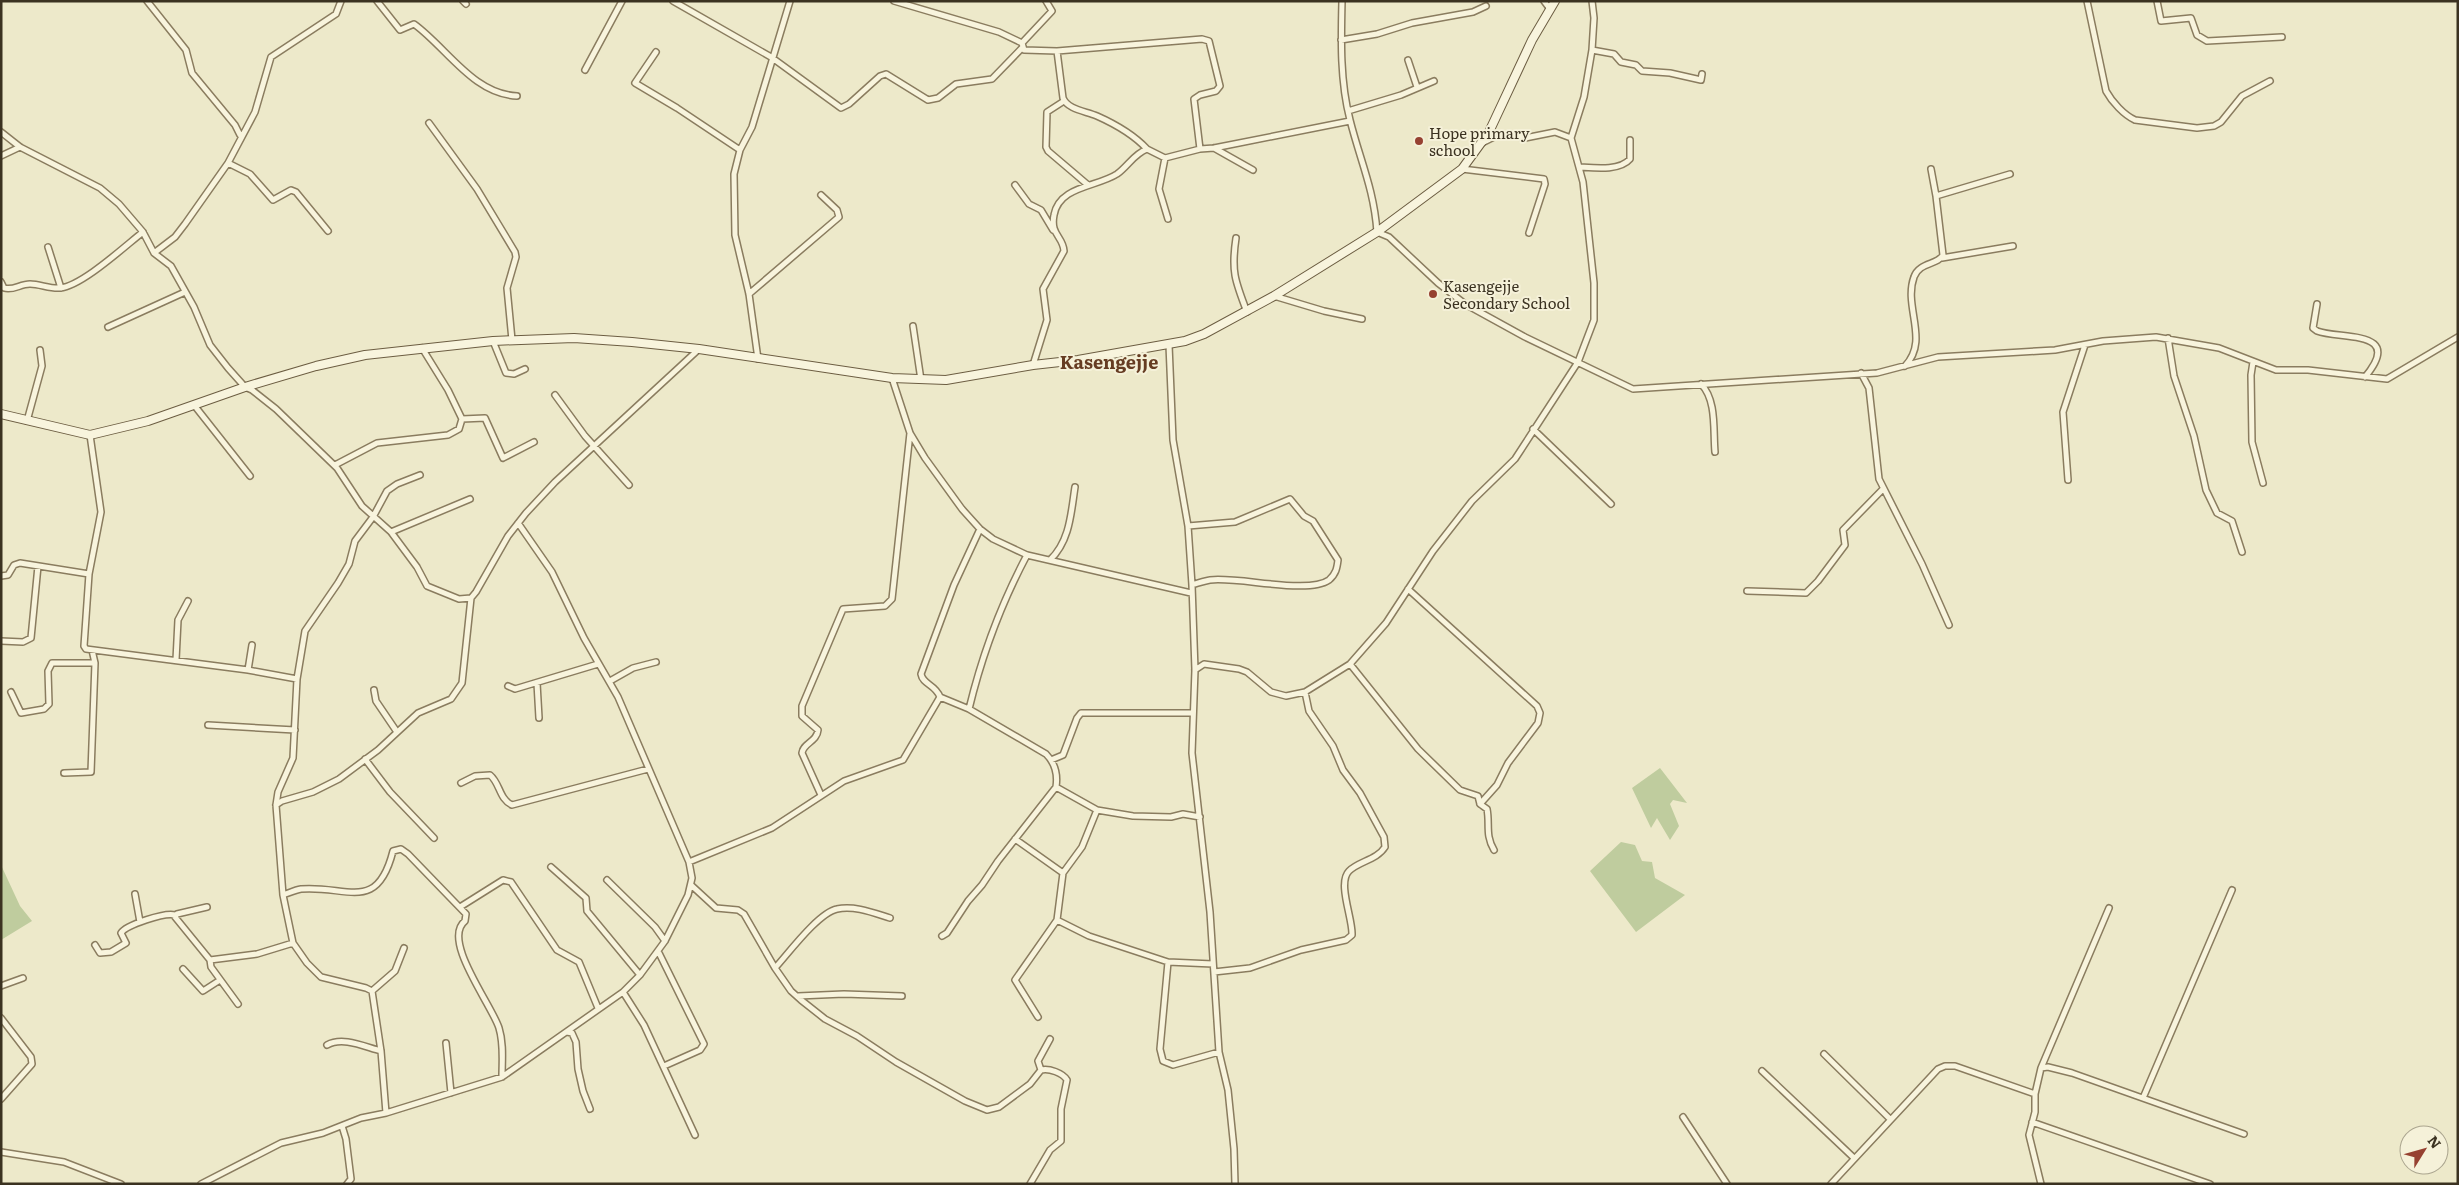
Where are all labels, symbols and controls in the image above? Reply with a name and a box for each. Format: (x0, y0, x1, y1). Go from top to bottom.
place label: Hope primary school (1429, 121, 1530, 161)
marker: Hope primary school (1413, 135, 1425, 147)
place label: Kasengejje Secondary School (1443, 274, 1570, 314)
marker: Kasengejje Secondary School (1427, 288, 1439, 300)
district label: Kasengejje (1060, 348, 1158, 375)
north arrow (2399, 1125, 2449, 1175)
text: N (2424, 1131, 2447, 1152)

